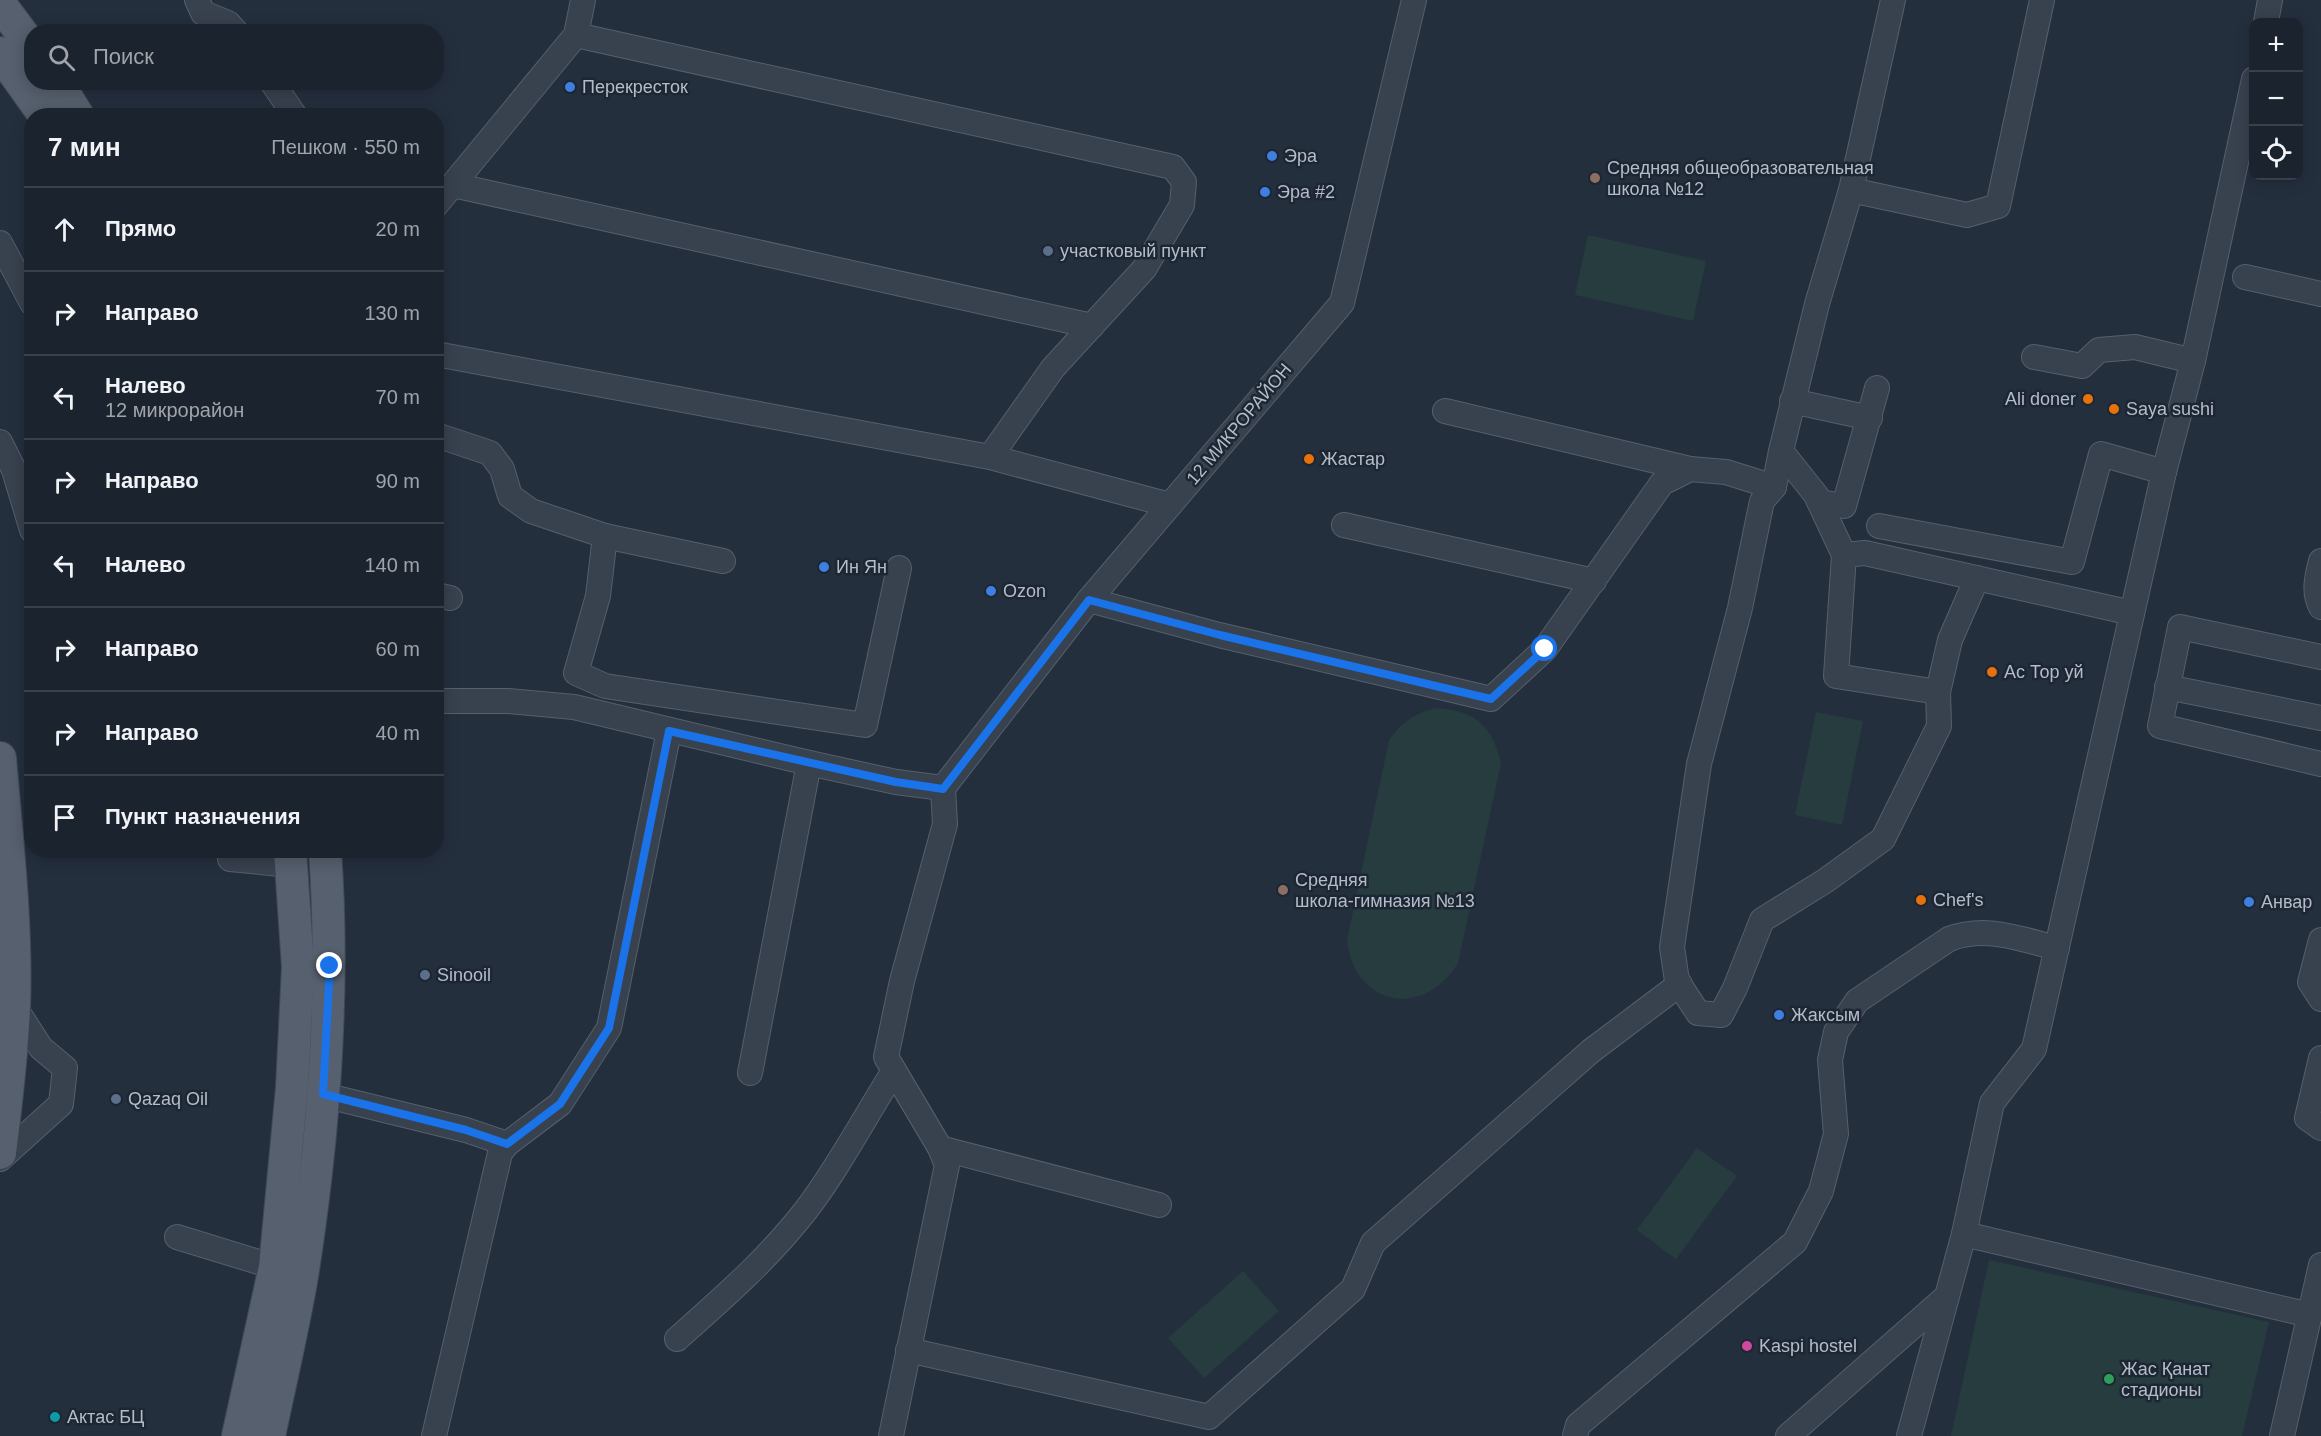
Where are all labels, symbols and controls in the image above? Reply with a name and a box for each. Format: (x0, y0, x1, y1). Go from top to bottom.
map controls (2249, 18, 2303, 180)
button: + (2249, 18, 2303, 72)
search box (24, 24, 444, 90)
icon: search (45, 41, 78, 74)
text: Поиск (93, 44, 154, 69)
button: − (2249, 72, 2303, 126)
place label: Перекресток (582, 77, 688, 97)
marker: Перекресток (563, 80, 577, 94)
button: locate (2249, 126, 2303, 180)
text: 7 мин (48, 132, 121, 162)
text: Пешком · 550 m (271, 136, 420, 158)
place label: Эра (1284, 146, 1318, 166)
marker: Эра (1265, 149, 1279, 163)
place label: Средняя общеобразовательная школа №12 (1607, 158, 1874, 199)
marker: Средняя общеобразовательная школа №12 (1588, 171, 1602, 185)
place label: Эра #2 (1277, 182, 1335, 202)
marker: Эра #2 (1258, 185, 1272, 199)
icon: ahead (48, 213, 81, 246)
text: Прямо (105, 216, 176, 241)
text: 20 m (376, 218, 420, 240)
place label: участковый пункт (1060, 241, 1206, 261)
marker: участковый пункт (1041, 244, 1055, 258)
icon: right (48, 297, 81, 330)
text: Направо (105, 300, 199, 325)
text: 130 m (364, 302, 420, 324)
street label: 12 МИКРОРАЙОН (1182, 359, 1295, 489)
text: Налево (105, 373, 186, 398)
icon: left (48, 381, 81, 414)
text: 70 m (376, 386, 420, 408)
place label: Ali doner (2005, 389, 2076, 409)
marker: Ali doner (2081, 392, 2095, 406)
text: 12 микрорайон (105, 399, 244, 421)
place label: Saya sushi (2126, 399, 2214, 419)
marker: Saya sushi (2107, 402, 2121, 416)
place label: Жастар (1321, 449, 1385, 469)
marker: Жастар (1302, 452, 1316, 466)
icon: right (48, 465, 81, 498)
text: Направо (105, 468, 199, 493)
text: 90 m (376, 470, 420, 492)
icon: left (48, 549, 81, 582)
text: Налево (105, 552, 186, 577)
text: 140 m (364, 554, 420, 576)
place label: Ин Ян (836, 557, 887, 577)
marker: Ин Ян (817, 560, 831, 574)
place label: Ozon (1003, 581, 1046, 601)
marker: Ozon (984, 584, 998, 598)
icon: right (48, 633, 81, 666)
route start (1531, 635, 1557, 661)
text: Направо (105, 636, 199, 661)
text: 60 m (376, 638, 420, 660)
place label: Ас Тор уй (2004, 662, 2084, 682)
marker: Ас Тор уй (1985, 665, 1999, 679)
icon: right (48, 717, 81, 750)
text: Направо (105, 720, 199, 745)
text: 40 m (376, 722, 420, 744)
icon: arrive (48, 801, 81, 834)
text: Пункт назначения (105, 804, 301, 829)
place label: Средняя школа-гимназия №13 (1295, 870, 1475, 911)
marker: Средняя школа-гимназия №13 (1276, 883, 1290, 897)
place label: Chef's (1933, 890, 1983, 910)
place label: Анвар (2261, 892, 2312, 912)
marker: Chef's (1914, 893, 1928, 907)
marker: Анвар (2242, 895, 2256, 909)
route end (316, 952, 342, 978)
place label: Sinooil (437, 965, 491, 985)
marker: Sinooil (418, 968, 432, 982)
place label: Жаксым (1791, 1005, 1860, 1025)
marker: Жаксым (1772, 1008, 1786, 1022)
place label: Qazaq Oil (128, 1089, 208, 1109)
marker: Qazaq Oil (109, 1092, 123, 1106)
place label: Kaspi hostel (1759, 1336, 1857, 1356)
marker: Kaspi hostel (1740, 1339, 1754, 1353)
place label: Жас Қанат стадионы (2121, 1359, 2210, 1400)
marker: Жас Қанат стадионы (2102, 1372, 2116, 1386)
place label: Актас БЦ (67, 1407, 144, 1427)
marker: Актас БЦ (48, 1410, 62, 1424)

